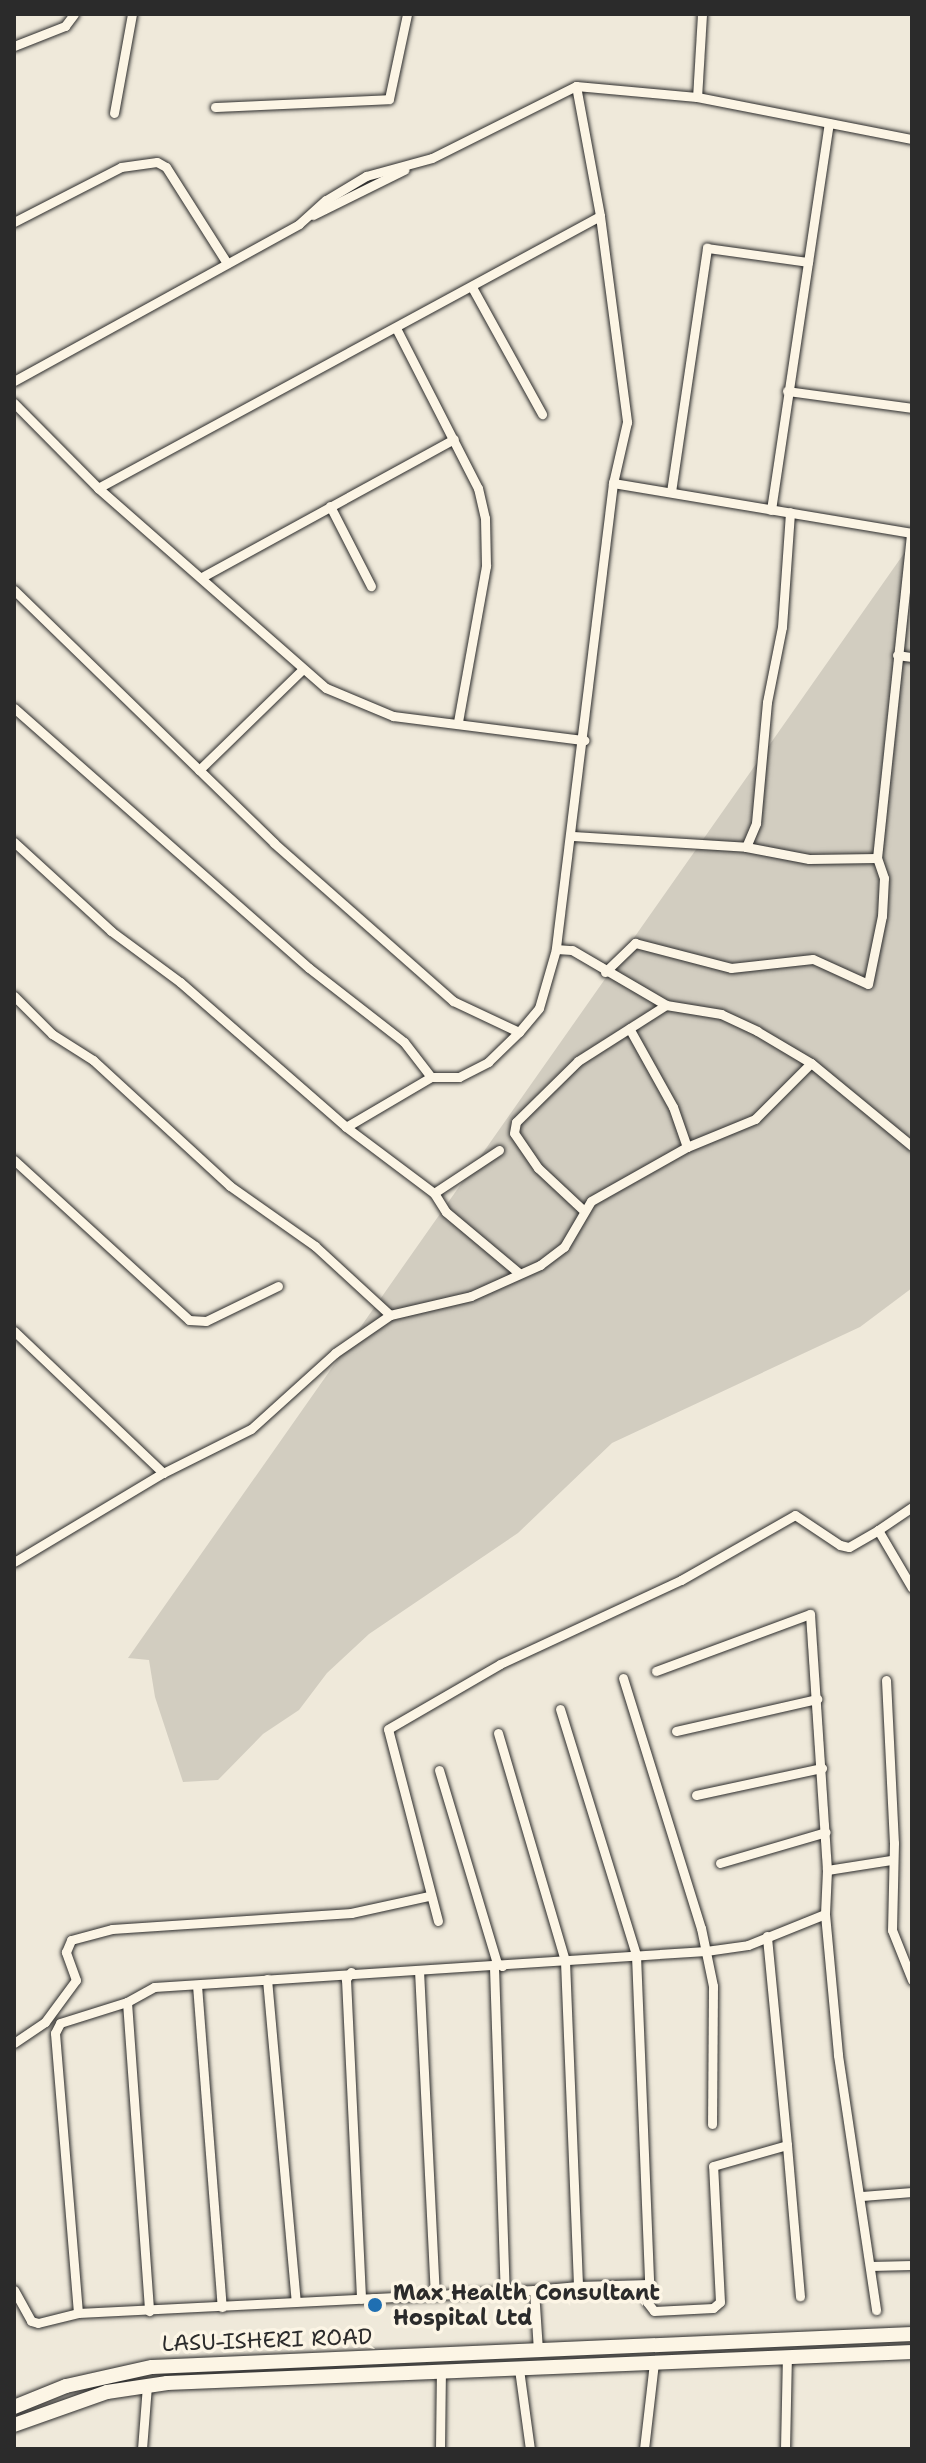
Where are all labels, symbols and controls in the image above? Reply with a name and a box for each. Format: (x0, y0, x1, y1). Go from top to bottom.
place label: Max Health Consultant Hospital Ltd (393, 2279, 660, 2330)
marker: Max Health Consultant Hospital Ltd (364, 2294, 386, 2316)
street label: LASU-ISHERI ROAD (161, 2323, 373, 2357)

